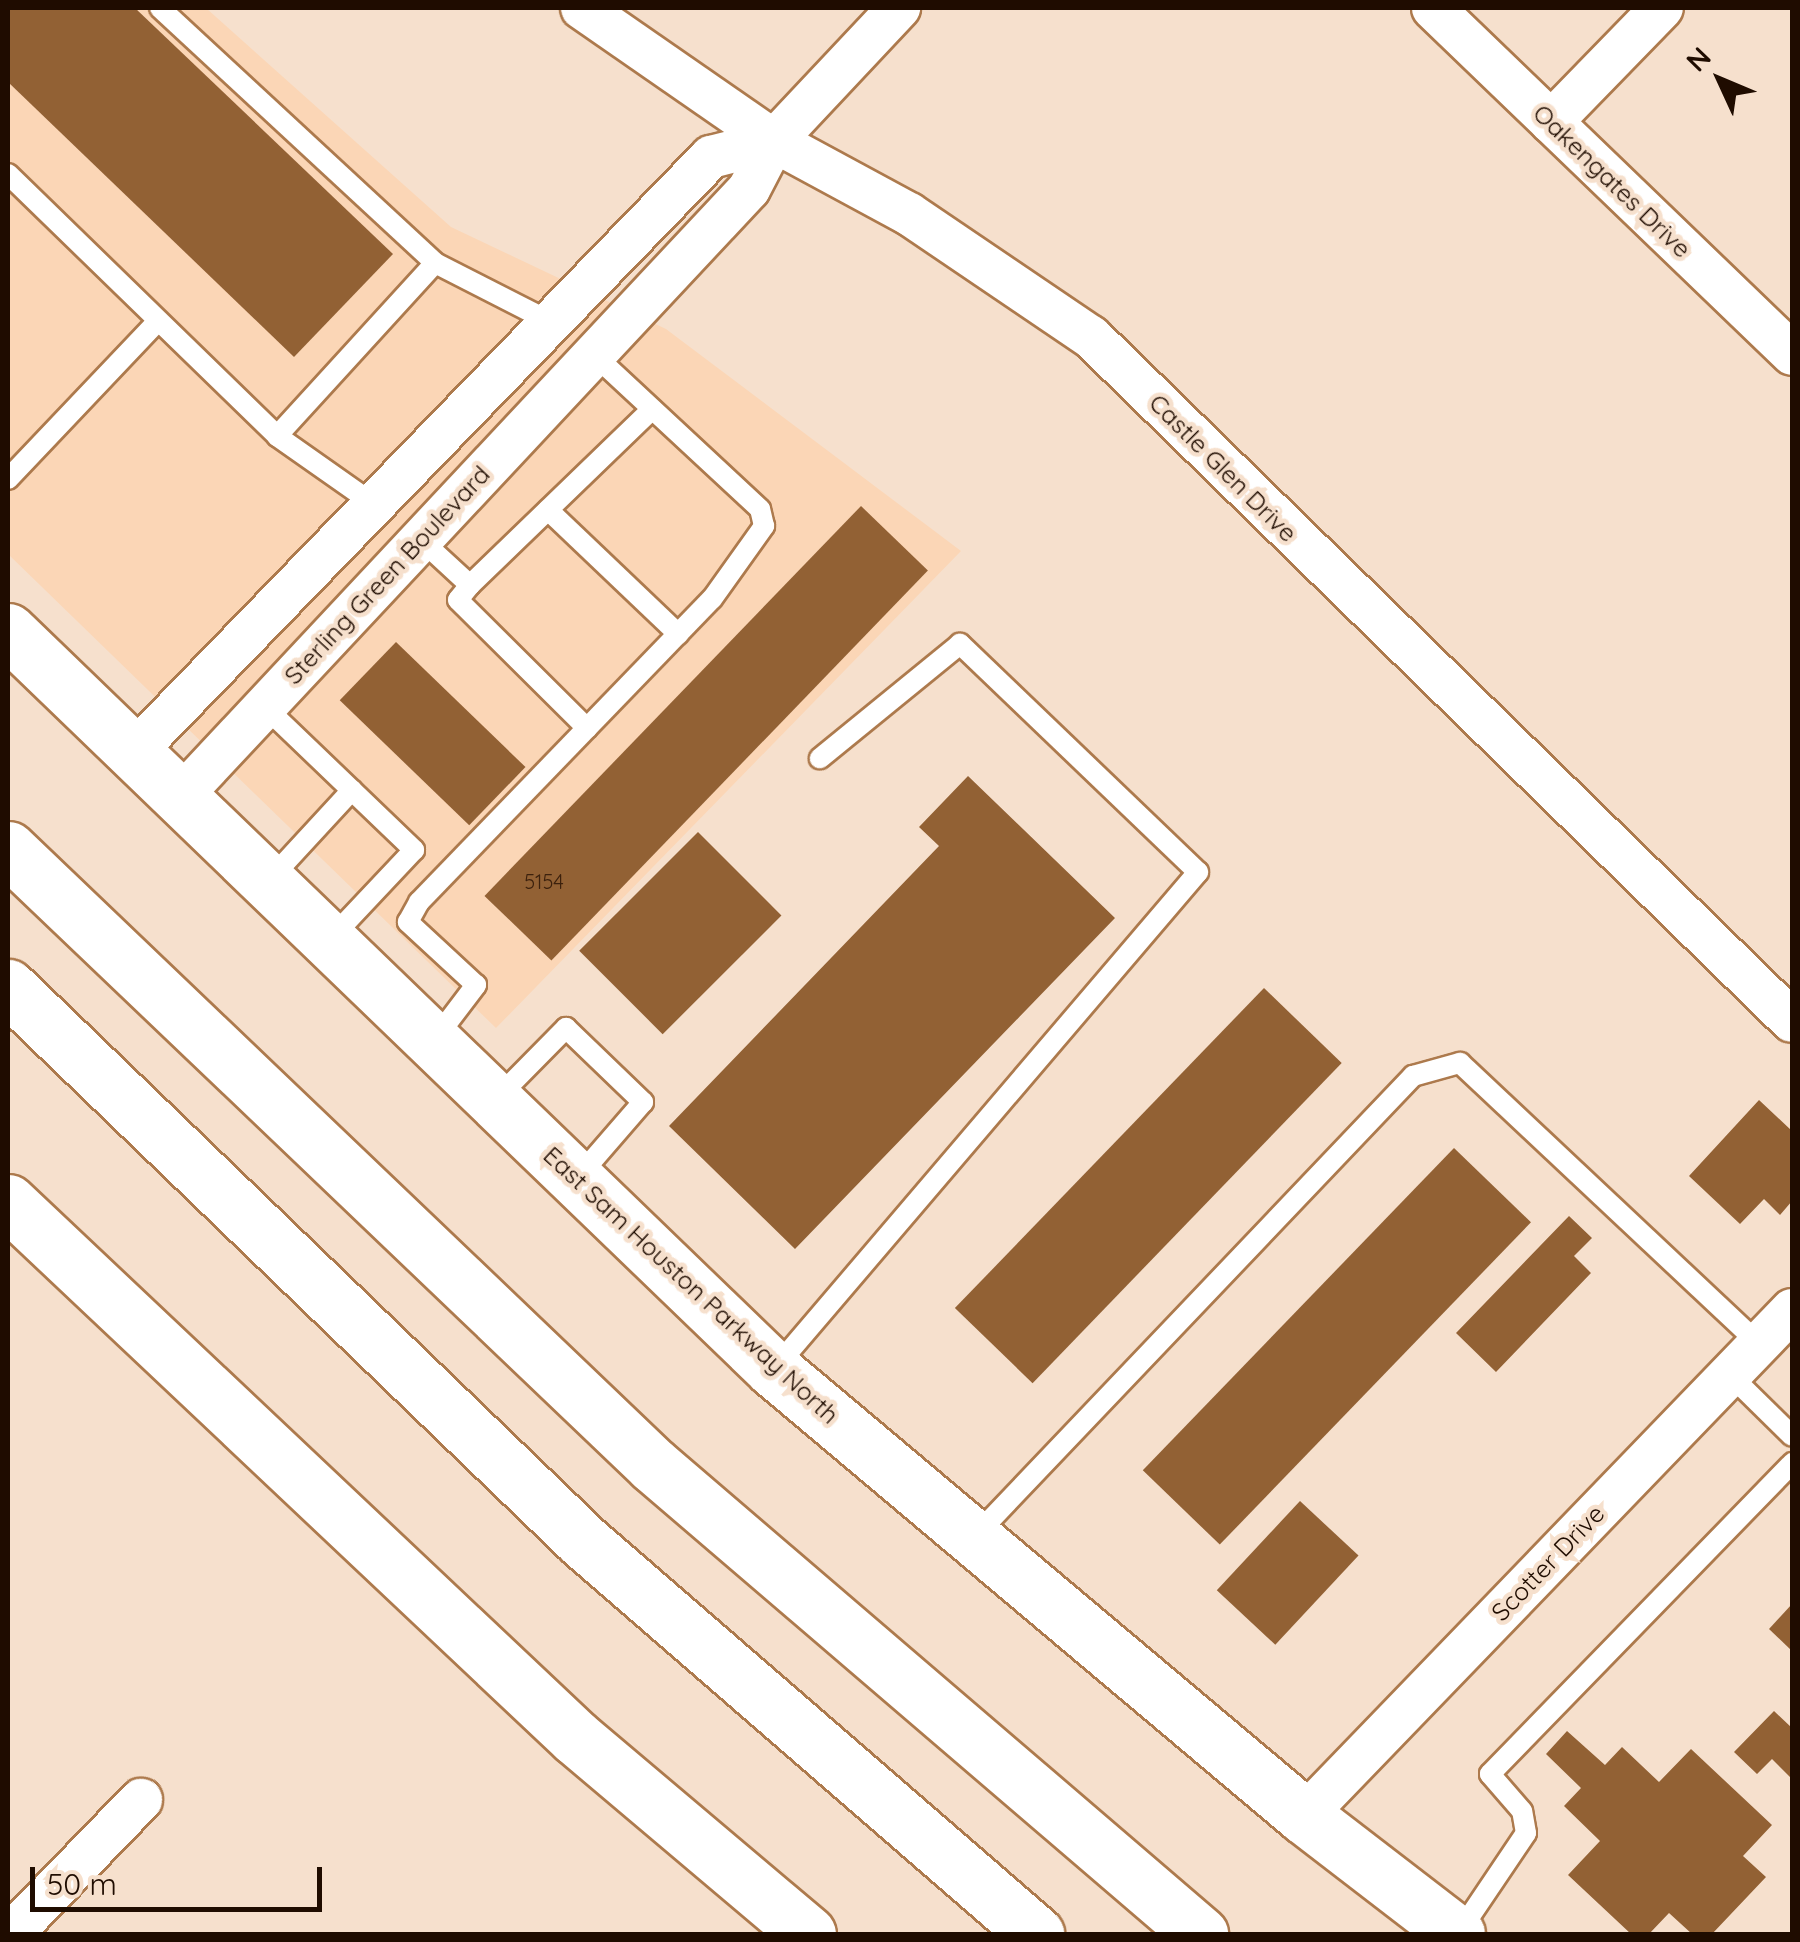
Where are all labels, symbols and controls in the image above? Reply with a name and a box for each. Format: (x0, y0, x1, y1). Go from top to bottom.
north arrow (1670, 30, 1770, 130)
text: N (1678, 39, 1718, 78)
street label: Oakengates Drive (1527, 98, 1697, 264)
street label: Castle Glen Drive (1143, 388, 1303, 548)
street label: Sterling Green Boulevard (278, 460, 496, 690)
house number: 5154 (524, 869, 564, 893)
street label: East Sam Houston Parkway North (537, 1140, 845, 1430)
street label: Scotter Drive (1485, 1499, 1611, 1627)
scale bar (35, 1847, 328, 1909)
text: 50 m (47, 1865, 117, 1903)

